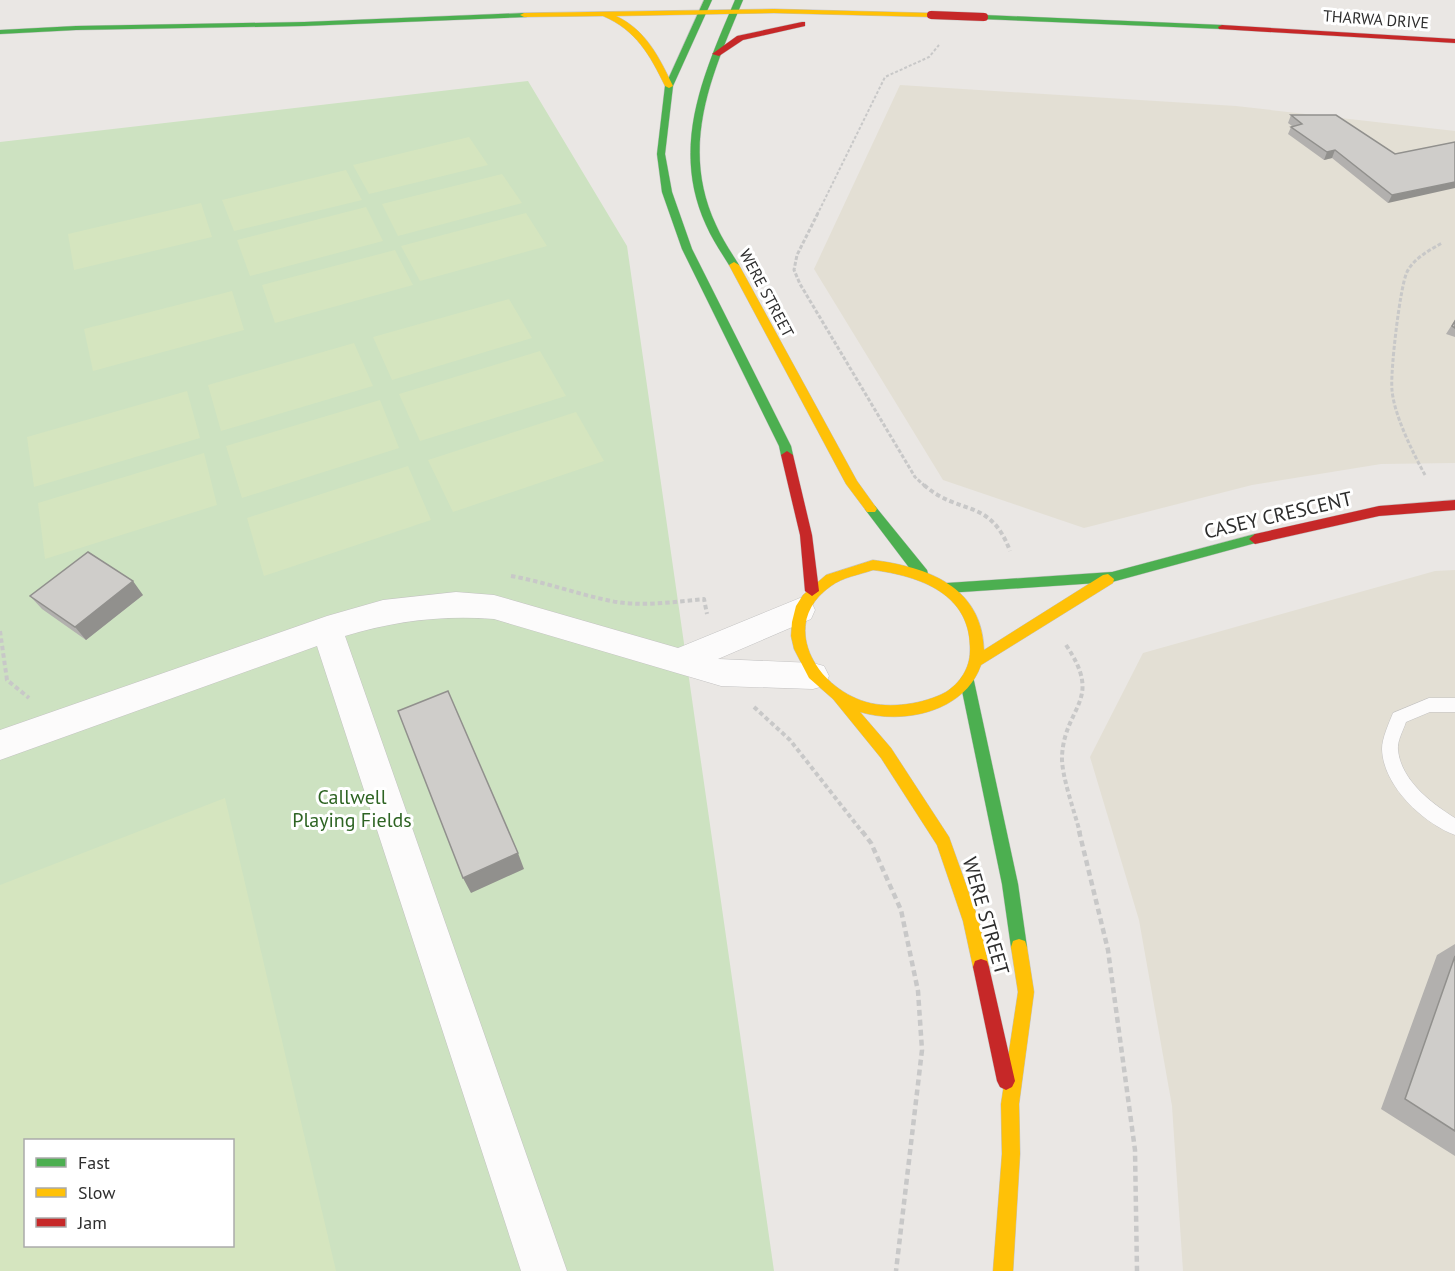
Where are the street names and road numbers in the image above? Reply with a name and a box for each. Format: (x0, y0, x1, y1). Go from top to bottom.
street label: THARWA DRIVE (1322, 5, 1430, 33)
street label: WERE STREET (735, 245, 799, 341)
street label: CASEY CRESCENT (1201, 485, 1355, 545)
street label: WERE STREET (957, 854, 1015, 978)

